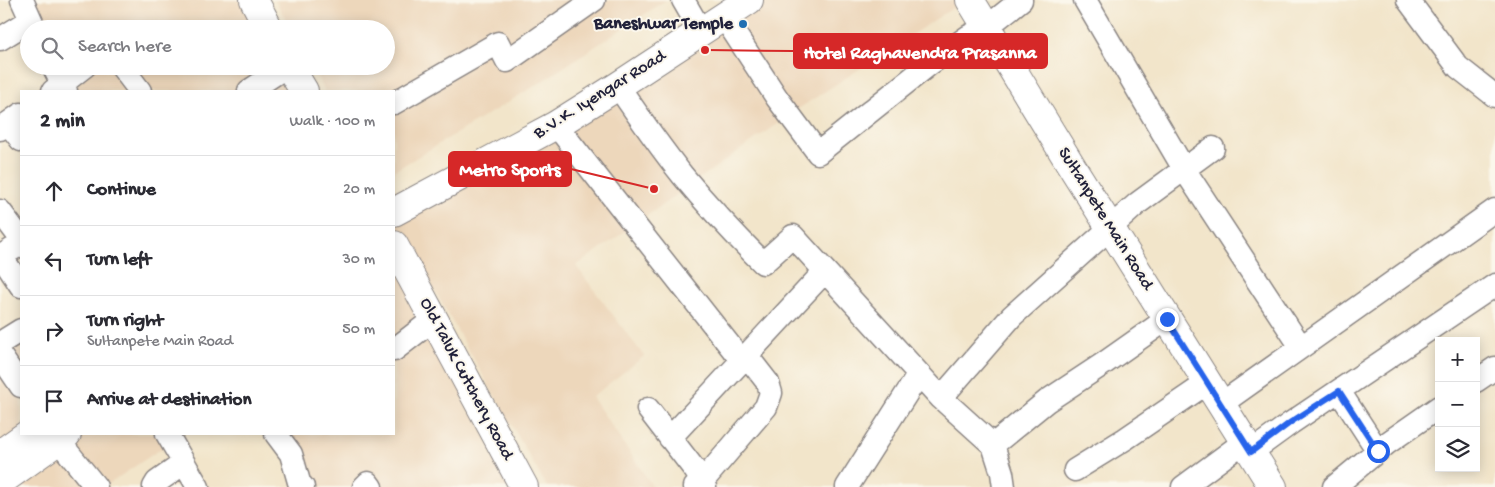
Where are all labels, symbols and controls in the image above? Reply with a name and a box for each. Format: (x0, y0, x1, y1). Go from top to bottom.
place label: Baneshwar Temple (593, 14, 734, 35)
marker: Baneshwar Temple (737, 18, 749, 30)
search box (20, 20, 395, 75)
icon: search (38, 34, 66, 62)
callout: Hotel Raghavendra Prasanna (794, 34, 1047, 68)
text: Search here (78, 36, 172, 59)
text: Hotel Raghavendra Prasanna (803, 43, 1038, 66)
street label: B.V.K. Iyengar Road (529, 45, 671, 145)
text: 2 min (40, 110, 85, 135)
text: Walk · 100 m (289, 113, 375, 132)
street label: Sultanpete Main Road (1053, 144, 1158, 295)
callout: Metro Sports (449, 152, 571, 186)
text: Metro Sports (459, 160, 562, 183)
icon: ahead (40, 177, 68, 205)
text: Continue (87, 179, 156, 202)
text: 20 m (343, 181, 375, 200)
icon: left (40, 247, 68, 275)
text: Turn left (87, 249, 151, 272)
text: 30 m (342, 251, 375, 270)
street label: Old Taluk Cutchery Road (414, 294, 518, 465)
route end (1156, 308, 1179, 331)
text: Turn right (87, 310, 163, 333)
icon: right (40, 317, 68, 345)
text: 50 m (342, 321, 375, 340)
text: Sultanpete Main Road (87, 333, 233, 352)
map controls (1435, 337, 1480, 472)
button: + (1435, 337, 1480, 382)
button: − (1435, 382, 1480, 427)
icon: arrive (40, 387, 68, 415)
text: Arrive at destination (87, 389, 251, 412)
button: layers (1435, 427, 1480, 472)
route start (1367, 440, 1390, 463)

